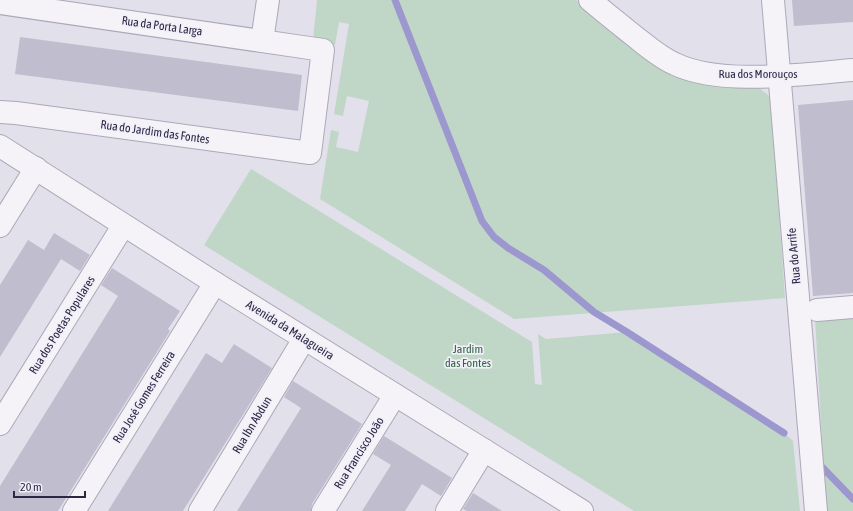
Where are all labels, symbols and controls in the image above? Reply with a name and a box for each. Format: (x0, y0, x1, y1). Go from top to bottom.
street label: Rua da Porta Larga (121, 13, 203, 39)
street label: Rua dos Morouços (718, 67, 798, 81)
street label: Rua do Jardim das Fontes (100, 117, 210, 147)
street label: Rua do Arrife (785, 227, 803, 285)
street label: Rua dos Poetas Populares (26, 273, 98, 377)
street label: Avenida da Malagueira (243, 297, 337, 363)
park label: Jardim das Fontes (445, 342, 491, 370)
street label: Rua José Gomes Ferreira (110, 348, 178, 446)
street label: Rua Ibn Abdun (229, 394, 275, 456)
street label: Rua Francisco João (331, 414, 387, 492)
scale bar (14, 473, 85, 499)
text: 20 m (20, 480, 42, 494)

